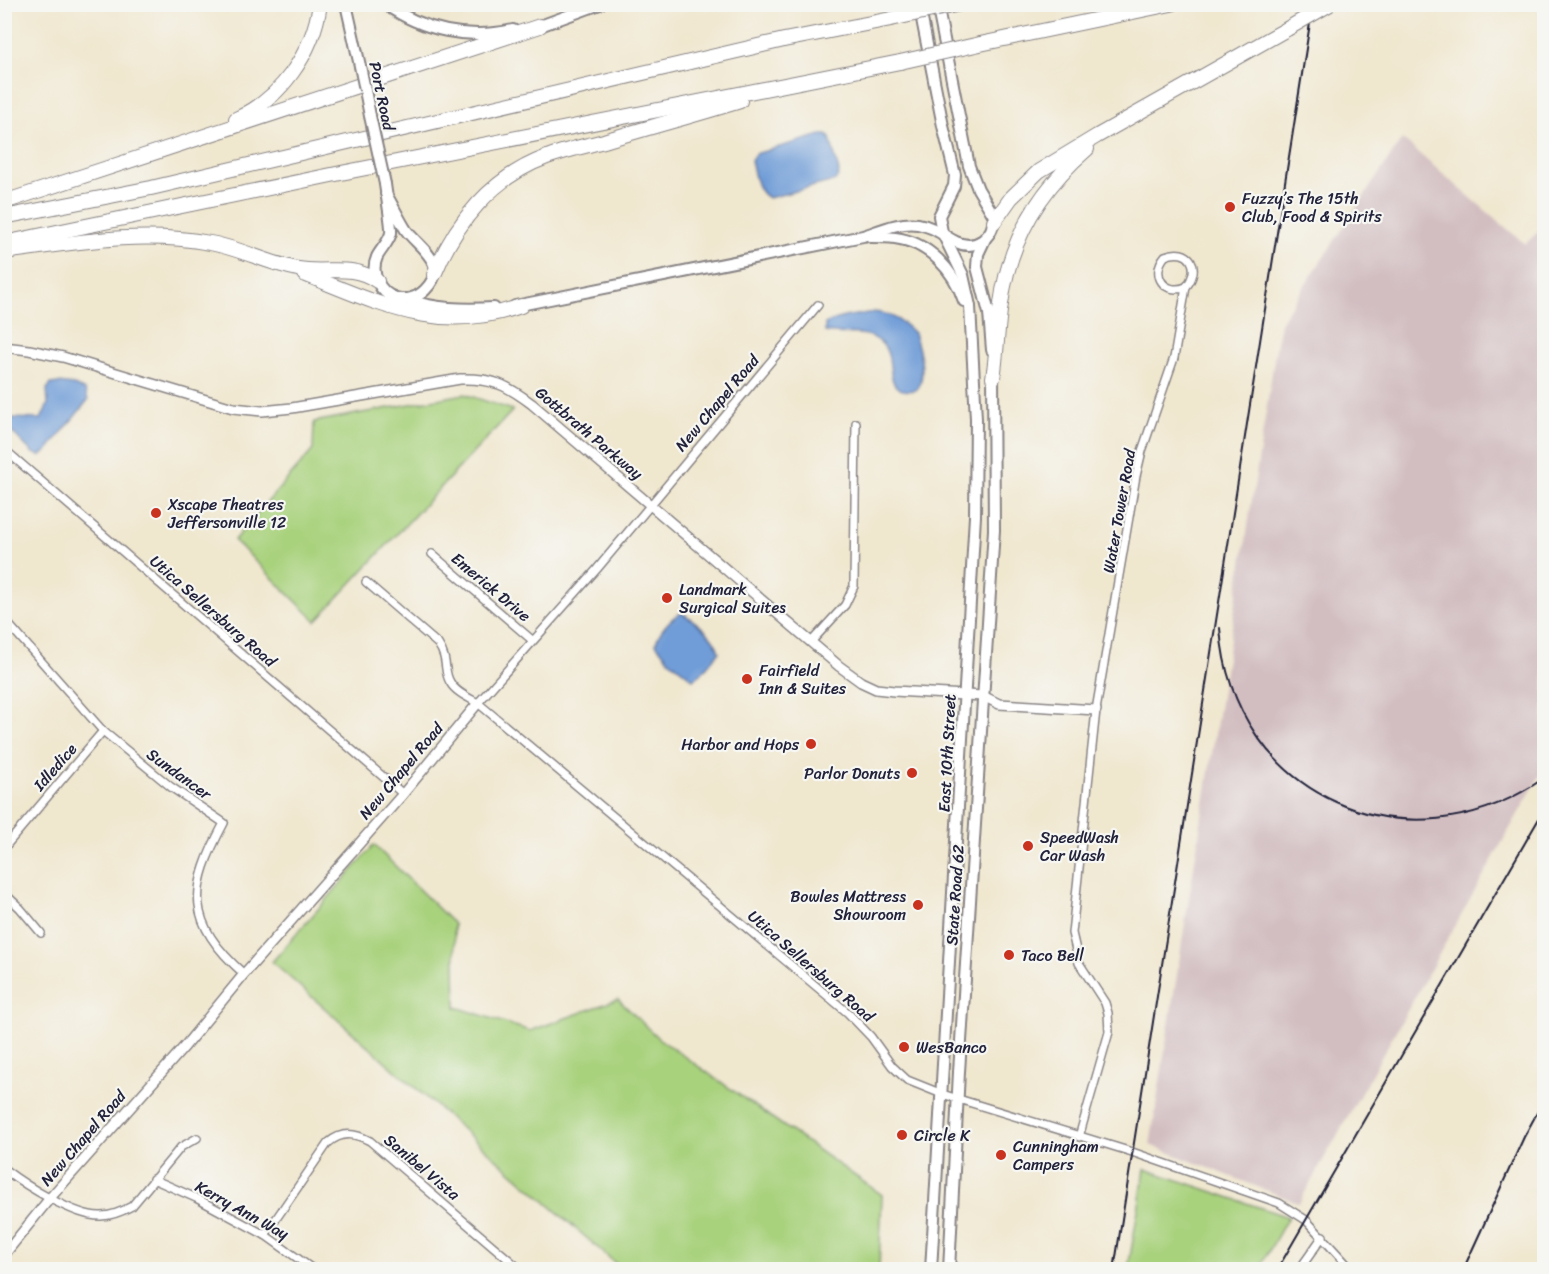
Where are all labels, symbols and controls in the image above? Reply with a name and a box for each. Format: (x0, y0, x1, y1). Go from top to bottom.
street label: Port Road (361, 59, 404, 135)
place label: Fuzzy’s The 15th Club, Food & Spirits (1242, 184, 1382, 231)
marker: Fuzzy’s The 15th Club, Food & Spirits (1223, 200, 1237, 214)
street label: New Chapel Road (667, 346, 768, 458)
street label: Gottbrath Parkway (528, 379, 650, 488)
street label: Water Tower Road (1094, 445, 1144, 575)
place label: Xscape Theatres Jeffersonville 12 (167, 490, 286, 537)
marker: Xscape Theatres Jeffersonville 12 (149, 506, 163, 520)
street label: Emerick Drive (444, 545, 538, 629)
street label: Utica Sellersburg Road (143, 547, 284, 676)
place label: Landmark Surgical Suites (679, 575, 786, 622)
marker: Landmark Surgical Suites (660, 591, 674, 605)
place label: Fairfield Inn & Suites (758, 656, 847, 703)
marker: Fairfield Inn & Suites (740, 672, 754, 686)
street label: East 10th Street (929, 693, 965, 813)
street label: New Chapel Road (351, 714, 452, 826)
place label: Harbor and Hops (681, 730, 800, 759)
street label: Idledice (25, 736, 85, 798)
marker: Harbor and Hops (804, 737, 818, 751)
street label: Sundancer (140, 740, 219, 809)
place label: Parlor Donuts (804, 759, 900, 788)
marker: Parlor Donuts (905, 766, 919, 780)
place label: SpeedWash Car Wash (1040, 823, 1119, 870)
marker: SpeedWash Car Wash (1021, 839, 1035, 853)
street label: State Road 62 (937, 844, 973, 946)
place label: Bowles Mattress Showroom (790, 882, 906, 929)
marker: Bowles Mattress Showroom (911, 898, 925, 912)
street label: Utica Sellersburg Road (741, 902, 882, 1031)
place label: Taco Bell (1021, 941, 1084, 970)
marker: Taco Bell (1002, 948, 1016, 962)
place label: WesBanco (916, 1033, 987, 1062)
marker: WesBanco (897, 1040, 911, 1054)
street label: New Chapel Road (33, 1082, 134, 1193)
place label: Circle K (914, 1121, 971, 1150)
street label: Sanibel Vista (377, 1126, 467, 1208)
marker: Circle K (895, 1128, 909, 1142)
place label: Cunningham Campers (1013, 1132, 1099, 1179)
marker: Cunningham Campers (994, 1148, 1008, 1162)
street label: Kerry Ann Way (190, 1172, 295, 1248)

